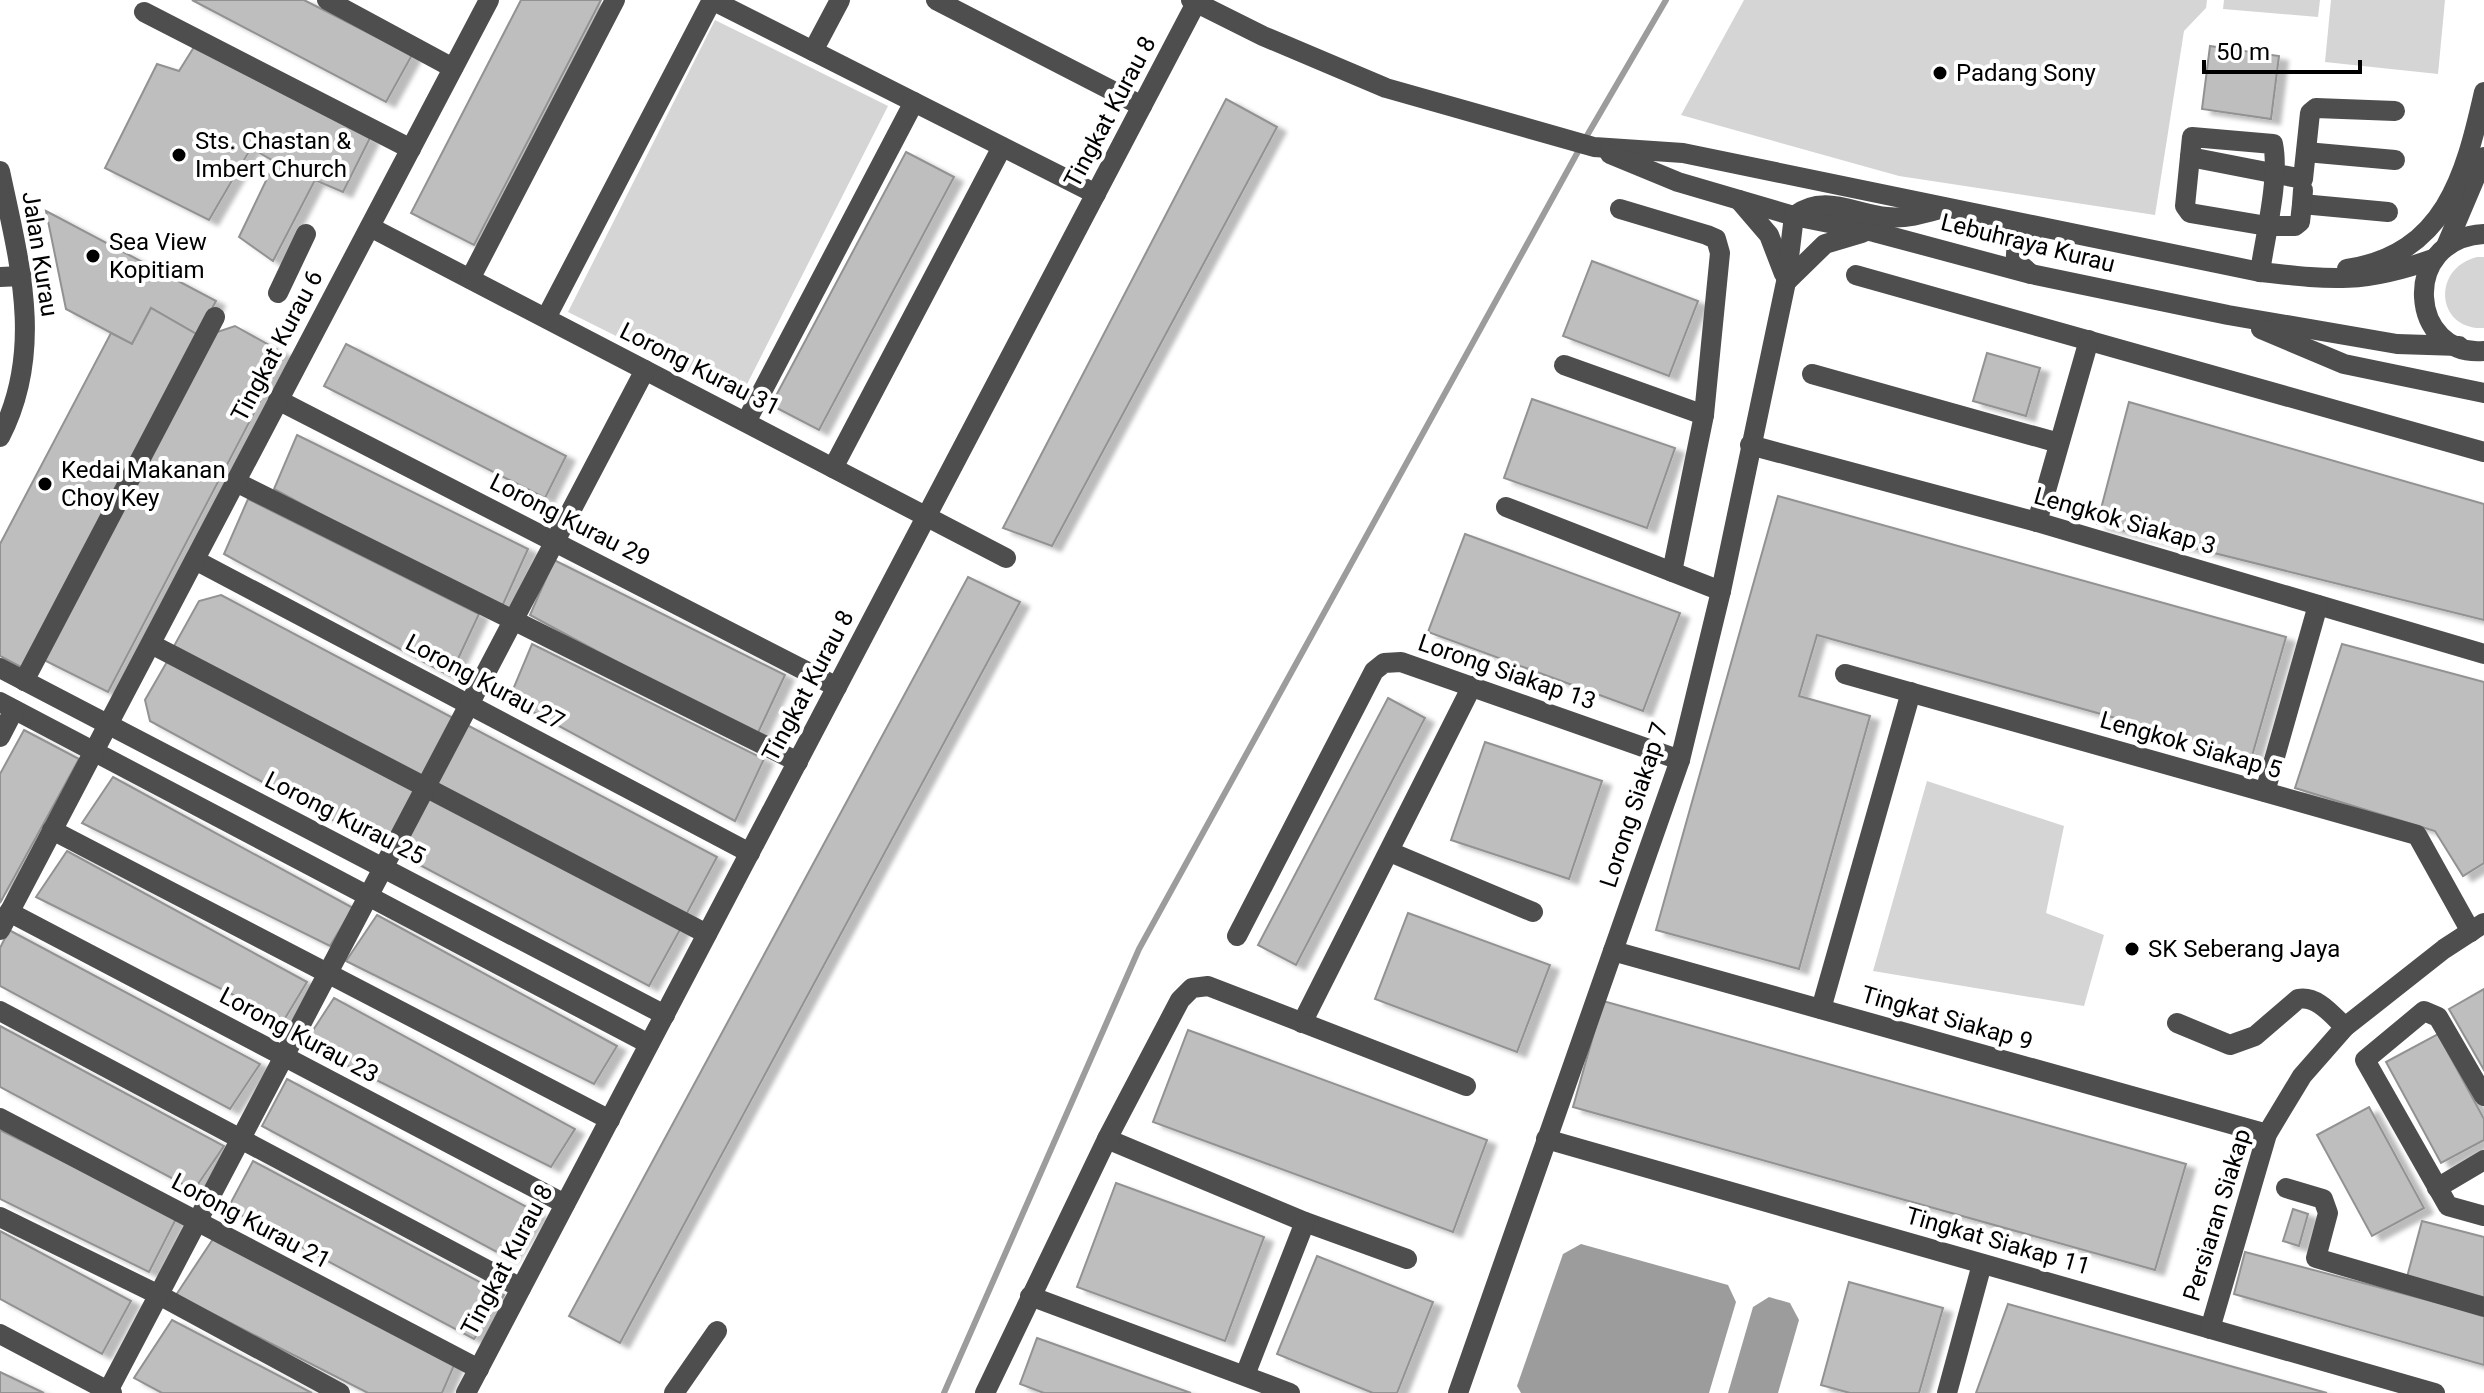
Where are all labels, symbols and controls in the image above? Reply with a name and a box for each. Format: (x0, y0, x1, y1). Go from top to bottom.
scale bar (2204, 24, 2360, 74)
street label: Tingkat Kurau 8 (1058, 32, 1162, 192)
text: 50 m (2216, 38, 2270, 66)
place label: Padang Sony (1956, 59, 2097, 87)
marker: Padang Sony (1931, 64, 1949, 82)
place label: Sts. Chastan & Imbert Church (195, 127, 351, 183)
marker: Sts. Chastan & Imbert Church (170, 146, 188, 164)
street label: Jalan Kurau (16, 189, 64, 319)
street label: Lebuhraya Kurau (1938, 208, 2118, 278)
place label: Sea View Kopitiam (109, 228, 207, 284)
marker: Sea View Kopitiam (84, 247, 102, 265)
street label: Tingkat Kurau 6 (225, 266, 329, 426)
street label: Lorong Kurau 31 (615, 317, 785, 421)
place label: Kedai Makanan Choy Key (61, 456, 226, 512)
street label: Lorong Kurau 29 (485, 468, 655, 572)
marker: Kedai Makanan Choy Key (36, 475, 54, 493)
street label: Lengkok Siakap 3 (2031, 482, 2219, 560)
street label: Tingkat Kurau 8 (756, 606, 860, 766)
street label: Lorong Kurau 27 (401, 628, 569, 736)
street label: Lorong Siakap 13 (1415, 629, 1599, 715)
street label: Lengkok Siakap 5 (2097, 706, 2285, 784)
street label: Lorong Siakap 7 (1594, 719, 1674, 891)
street label: Lorong Kurau 25 (260, 766, 430, 870)
place label: SK Seberang Jaya (2148, 935, 2340, 963)
marker: SK Seberang Jaya (2123, 940, 2141, 958)
street label: Tingkat Siakap 9 (1858, 980, 2036, 1056)
street label: Lorong Kurau 23 (215, 981, 383, 1089)
street label: Persiaran Siakap (2177, 1125, 2257, 1305)
street label: Lorong Kurau 21 (167, 1167, 335, 1275)
street label: Tingkat Kurau 8 (455, 1180, 559, 1340)
street label: Tingkat Siakap 11 (1902, 1201, 2094, 1281)

